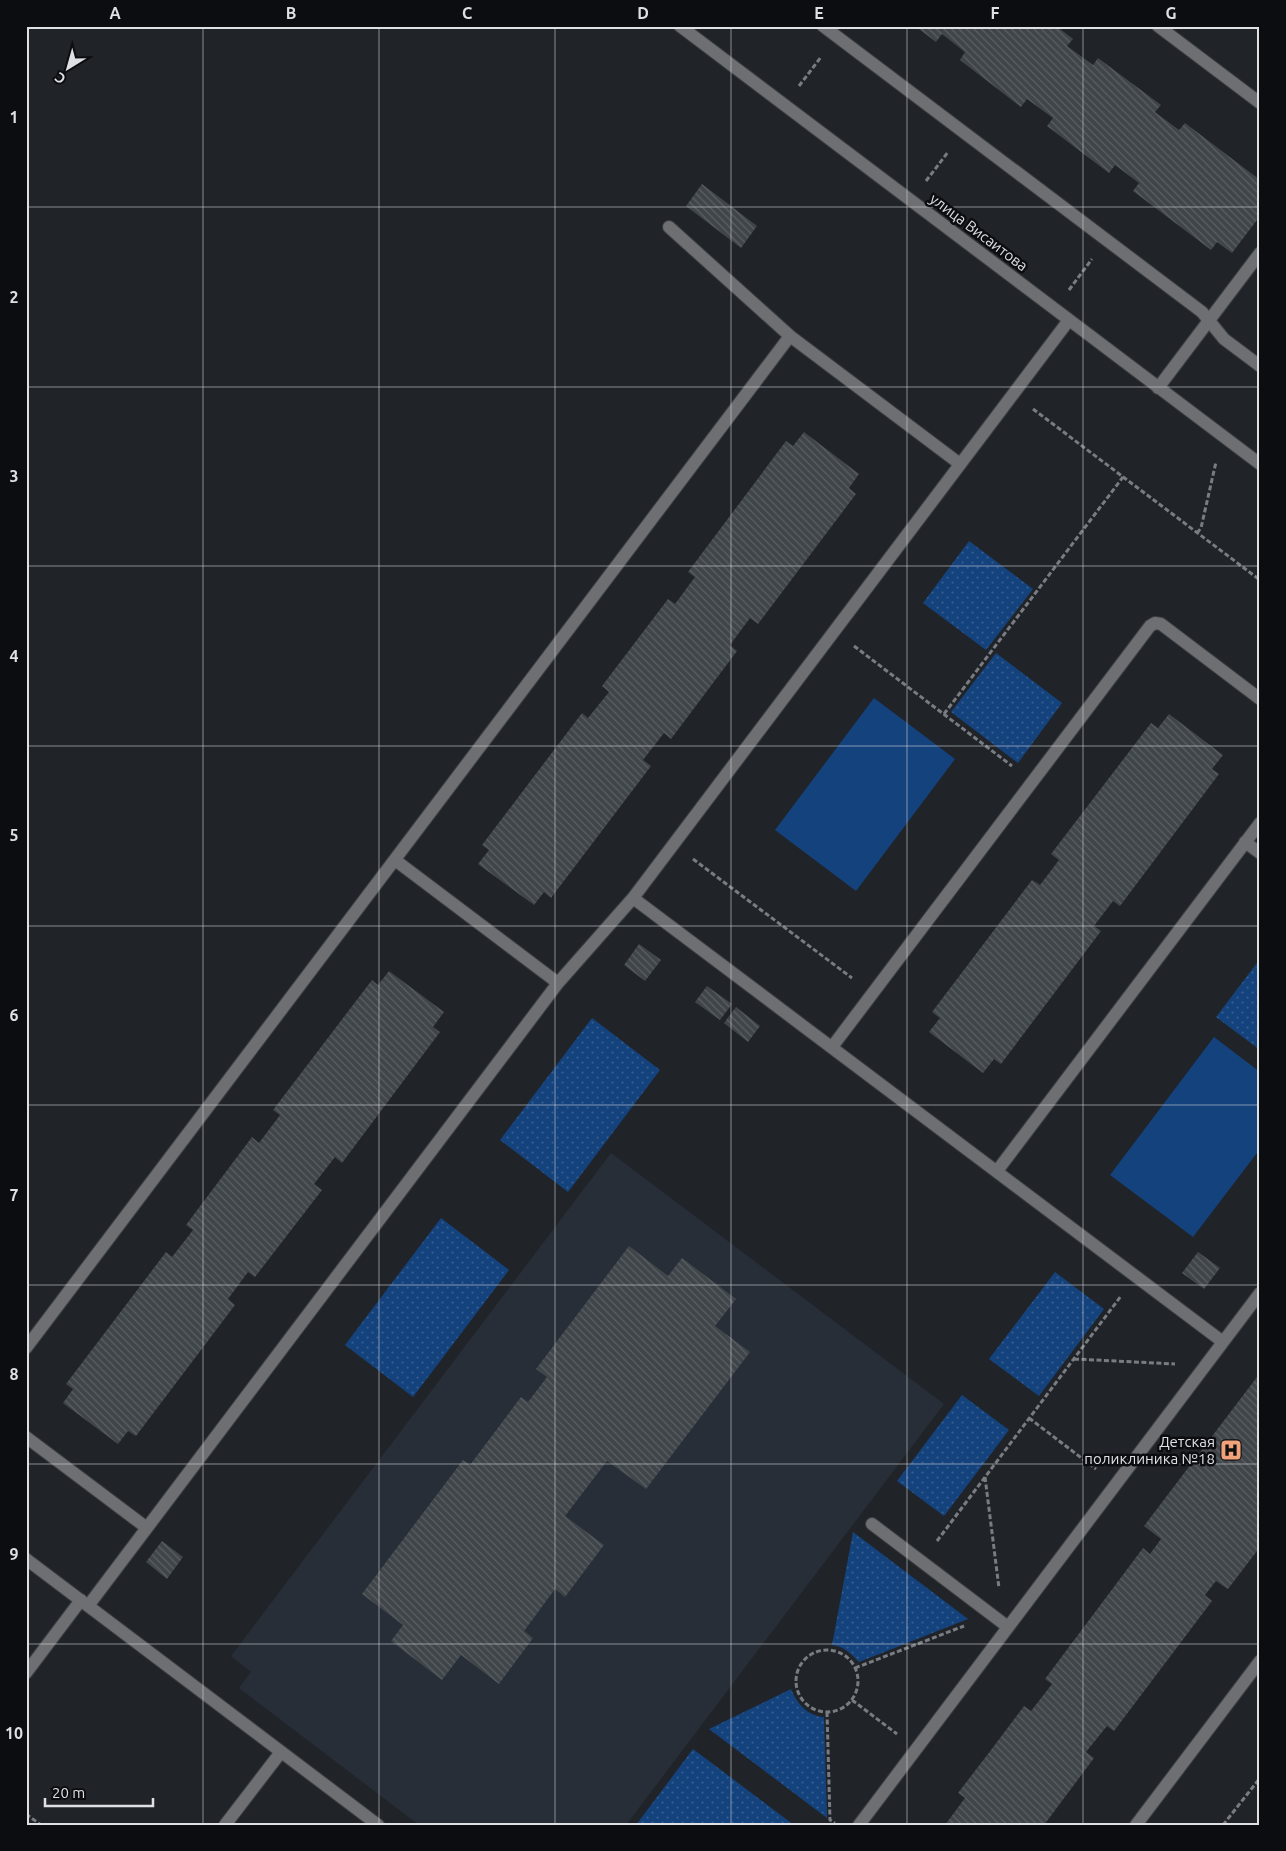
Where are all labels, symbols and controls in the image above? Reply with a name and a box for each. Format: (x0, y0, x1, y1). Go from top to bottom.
text: A (109, 4, 121, 22)
text: B (286, 4, 296, 22)
text: C (462, 4, 472, 22)
text: D (637, 4, 649, 22)
text: E (814, 4, 824, 22)
text: F (991, 4, 1000, 22)
text: G (1165, 4, 1177, 22)
north arrow (42, 42, 92, 92)
text: С (52, 69, 69, 87)
text: 1 (9, 108, 19, 126)
street label: улица Висаитова (927, 190, 1031, 274)
text: 2 (9, 288, 19, 306)
text: 3 (9, 467, 19, 485)
text: 4 (9, 647, 19, 665)
text: 5 (9, 826, 19, 844)
text: 6 (9, 1006, 19, 1024)
text: 7 (9, 1186, 19, 1204)
text: 8 (9, 1365, 19, 1383)
place label: Детская поликлиника №18 (1084, 1433, 1215, 1467)
hospital icon: Детская поликлиника №18 (1219, 1438, 1243, 1462)
text: 9 (9, 1545, 19, 1563)
text: 10 (5, 1724, 23, 1742)
scale bar (45, 1776, 152, 1808)
text: 20 m (52, 1784, 85, 1801)

